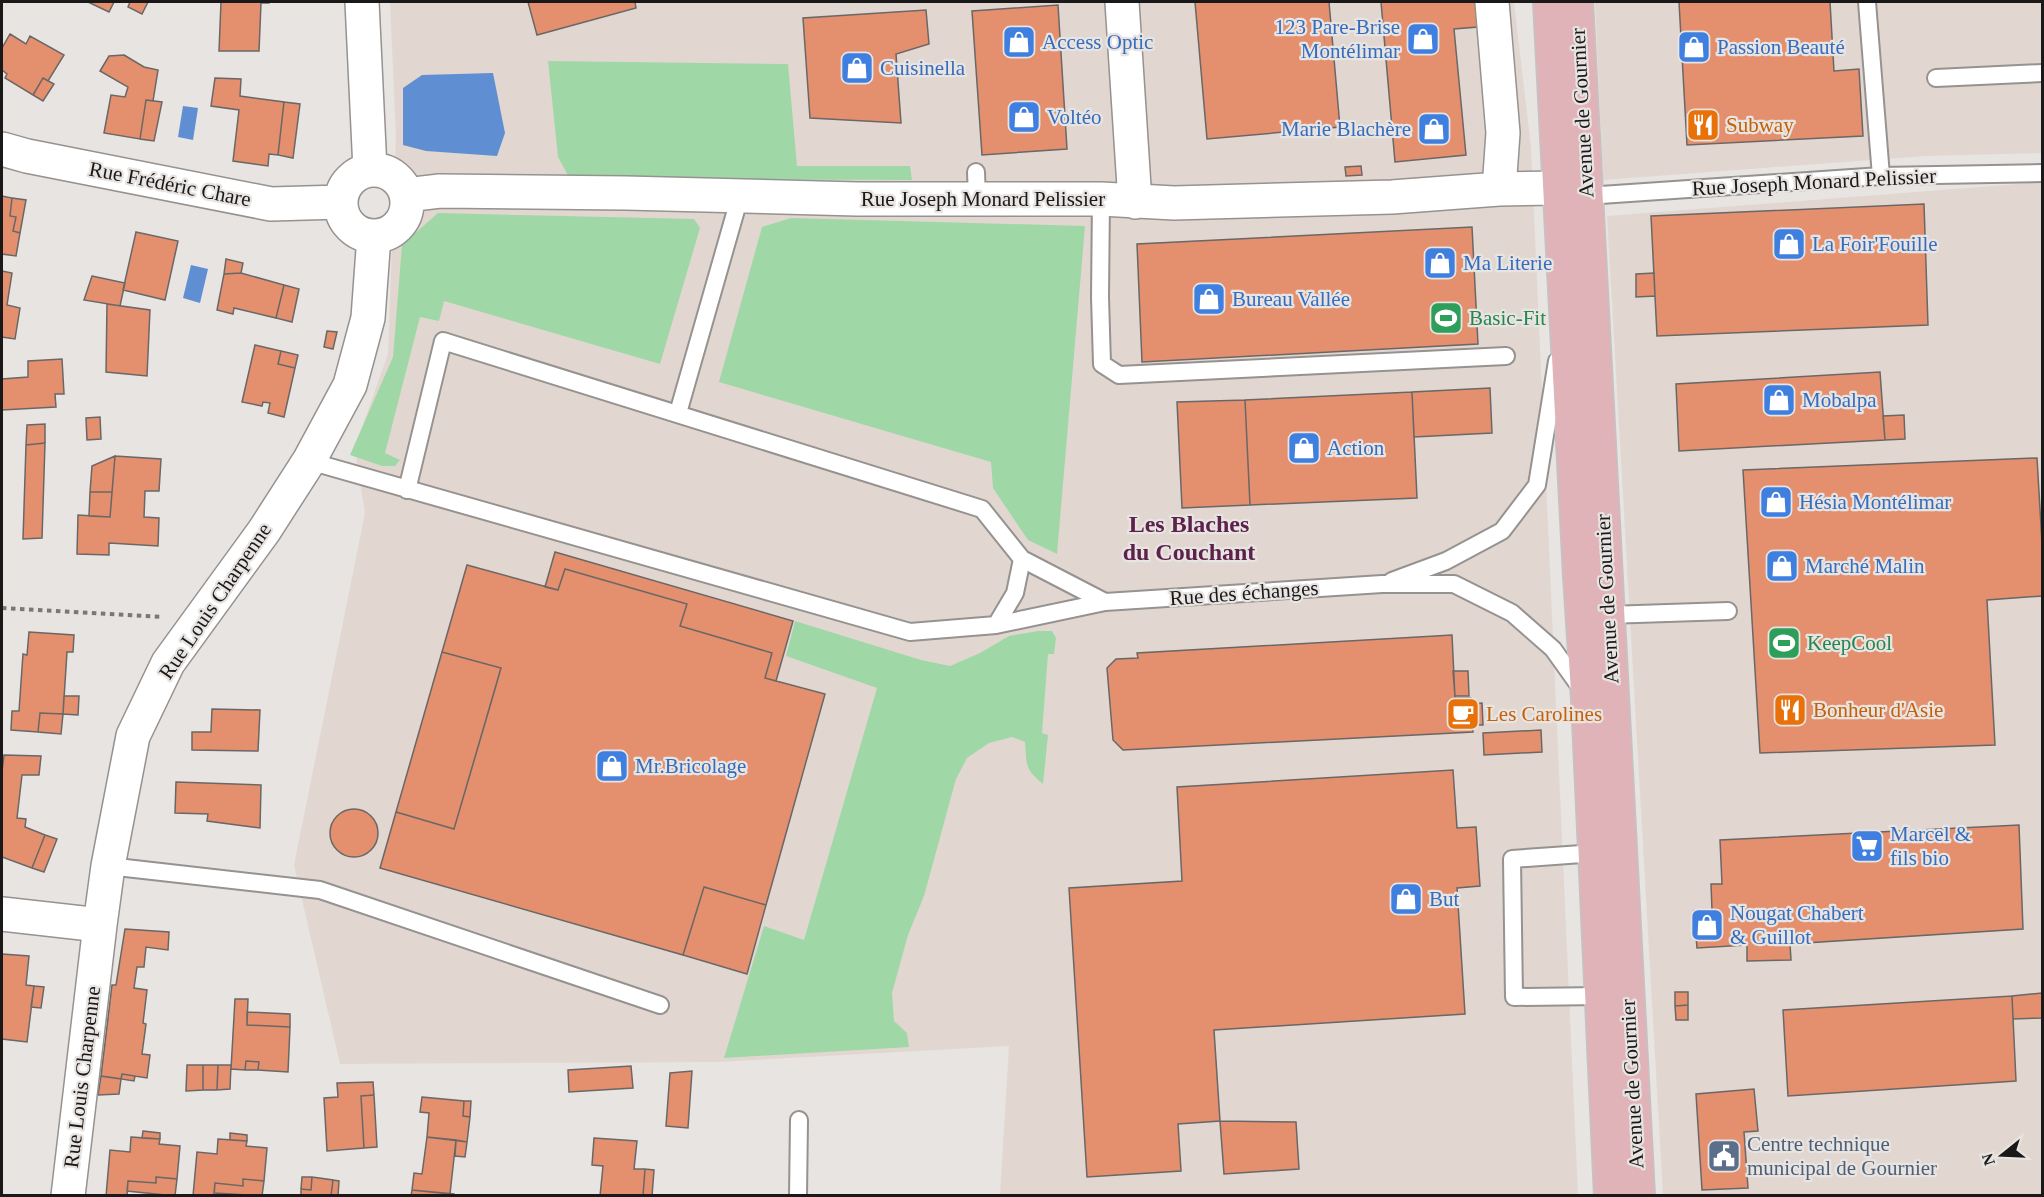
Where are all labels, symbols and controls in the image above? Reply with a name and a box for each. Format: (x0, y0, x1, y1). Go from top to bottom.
place label: 123 Pare-Brise Montélimar (1275, 15, 1400, 63)
shop icon: 123 Pare-Brise Montélimar (1405, 21, 1441, 57)
shop icon: Access Optic (1001, 24, 1037, 60)
street label: Avenue de Gournier (1566, 28, 1598, 198)
shop icon: Passion Beauté (1676, 29, 1712, 65)
place label: Access Optic (1042, 30, 1153, 54)
place label: Passion Beauté (1717, 35, 1845, 59)
shop icon: Cuisinella (839, 50, 875, 86)
place label: Cuisinella (880, 56, 966, 80)
shop icon: Voltéo (1006, 99, 1042, 135)
place label: Voltéo (1047, 105, 1101, 129)
restaurant icon: Subway (1685, 107, 1721, 143)
shop icon: Marie Blachère (1416, 111, 1452, 147)
place label: Subway (1726, 113, 1794, 137)
place label: Marie Blachère (1281, 117, 1411, 141)
street label: Rue Frédéric Chare (87, 157, 253, 211)
street label: Rue Joseph Monard Pelissier (1691, 164, 1937, 200)
street label: Rue Joseph Monard Pelissier (861, 187, 1105, 211)
shop icon: La Foir'Fouille (1771, 226, 1807, 262)
place label: La Foir'Fouille (1812, 232, 1938, 256)
shop icon: Ma Literie (1422, 245, 1458, 281)
place label: Ma Literie (1463, 251, 1552, 275)
shop icon: Bureau Vallée (1191, 281, 1227, 317)
place label: Bureau Vallée (1232, 287, 1350, 311)
sports icon: Basic-Fit (1428, 300, 1464, 336)
place label: Basic-Fit (1469, 306, 1546, 330)
shop icon: Mobalpa (1761, 382, 1797, 418)
place label: Mobalpa (1802, 388, 1877, 412)
shop icon: Action (1286, 430, 1322, 466)
place label: Action (1327, 436, 1385, 460)
shop icon: Hésia Montélimar (1758, 484, 1794, 520)
place label: Hésia Montélimar (1799, 490, 1951, 514)
district label: Les Blaches du Couchant (1123, 511, 1255, 565)
street label: Avenue de Gournier (1591, 514, 1623, 684)
street label: Rue Louis Charpenne (154, 518, 276, 684)
shop icon: Marché Malin (1764, 548, 1800, 584)
place label: Marché Malin (1805, 554, 1925, 578)
street label: Rue des échanges (1169, 576, 1319, 610)
sports icon: KeepCool (1766, 625, 1802, 661)
place label: KeepCool (1807, 631, 1892, 655)
restaurant icon: Bonheur d'Asie (1772, 692, 1808, 728)
cafe icon: Les Carolines (1445, 696, 1481, 732)
place label: Bonheur d'Asie (1813, 698, 1943, 722)
place label: Les Carolines (1486, 702, 1602, 726)
shop icon: Mr.Bricolage (594, 748, 630, 784)
place label: Mr.Bricolage (635, 754, 746, 778)
place label: Marcel & fils bio (1890, 822, 1971, 870)
supermarket icon: Marcel & fils bio (1849, 828, 1885, 864)
shop icon: But (1388, 881, 1424, 917)
place label: But (1429, 887, 1460, 911)
place label: Nougat Chabert & Guillot (1730, 901, 1864, 949)
shop icon: Nougat Chabert & Guillot (1689, 907, 1725, 943)
street label: Rue Louis Charpenne (59, 985, 105, 1169)
street label: Avenue de Gournier (1616, 999, 1648, 1169)
north arrow (1972, 1125, 2032, 1185)
place label: Centre technique municipal de Gournier (1747, 1132, 1937, 1180)
public building icon: Centre technique municipal de Gournier (1706, 1138, 1742, 1174)
text: N (1978, 1151, 1998, 1168)

